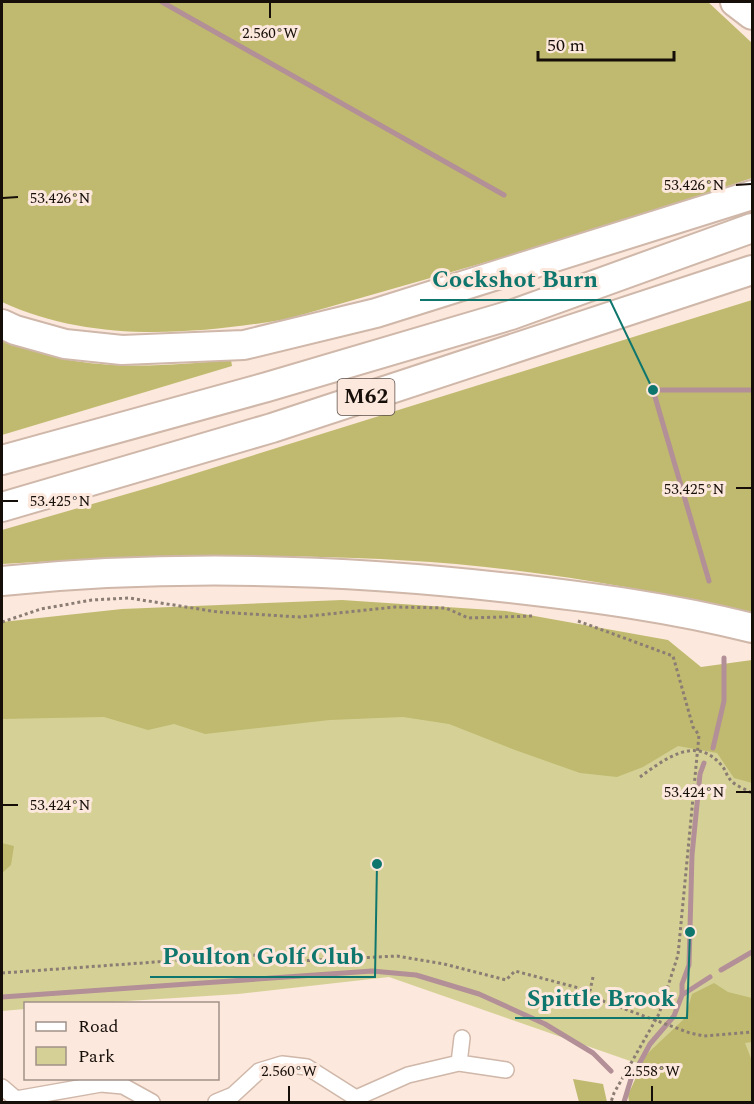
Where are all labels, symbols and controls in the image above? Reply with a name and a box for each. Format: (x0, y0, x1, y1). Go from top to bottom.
text: 2.560°W (242, 22, 298, 45)
scale bar (538, 24, 674, 62)
text: 50 m (547, 32, 585, 59)
text: 53.426°N (664, 174, 724, 197)
text: 53.426°N (30, 187, 90, 210)
callout: Cockshot Burn (420, 258, 610, 300)
text: Cockshot Burn (432, 262, 598, 298)
road number: M62 (338, 379, 394, 415)
text: 53.425°N (664, 478, 724, 501)
text: 53.425°N (30, 490, 90, 513)
text: 53.424°N (664, 781, 724, 804)
text: 53.424°N (30, 794, 90, 817)
callout: Poulton Golf Club (150, 935, 375, 977)
text: Poulton Golf Club (162, 939, 364, 975)
callout: Spittle Brook (515, 976, 687, 1018)
text: Spittle Brook (527, 981, 676, 1017)
legend (24, 1002, 219, 1080)
text: Road (78, 1013, 119, 1040)
text: Park (78, 1043, 115, 1070)
text: 2.560°W (261, 1060, 317, 1083)
text: 2.558°W (624, 1060, 680, 1083)

